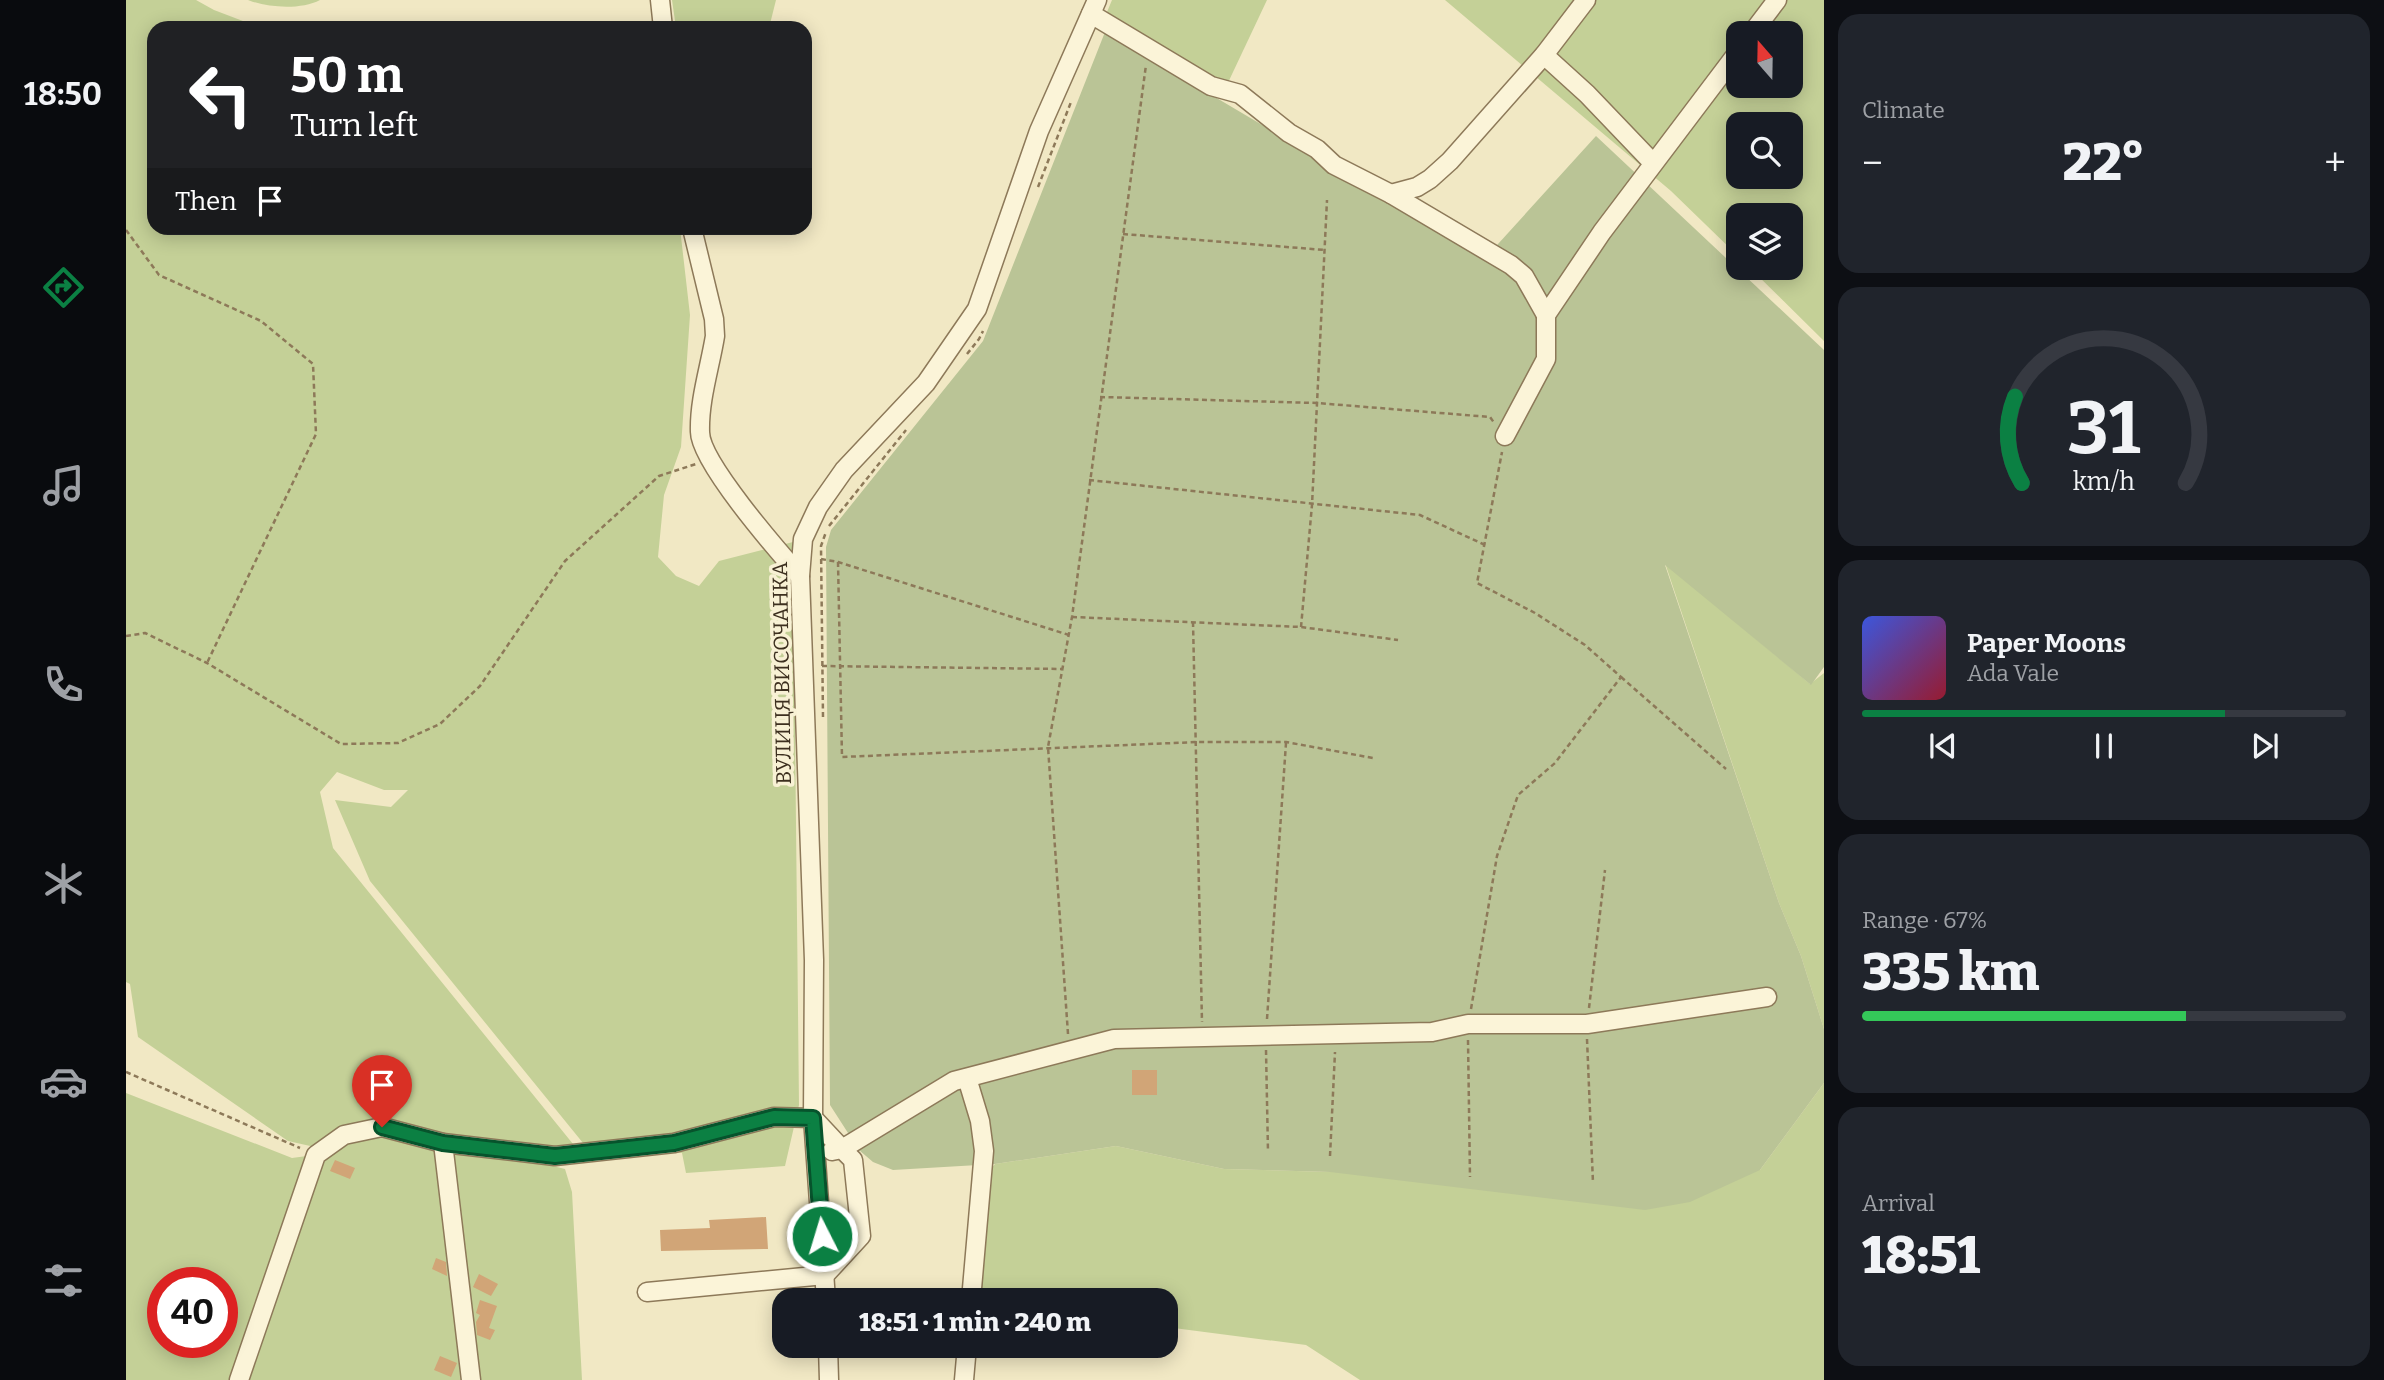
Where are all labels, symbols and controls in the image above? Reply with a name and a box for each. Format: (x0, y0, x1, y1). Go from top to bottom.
north arrow (1726, 21, 1802, 98)
map controls (1726, 21, 1803, 280)
text: 50 m (290, 46, 403, 105)
icon: left (175, 49, 266, 140)
text: 18:50 (24, 75, 102, 113)
text: Climate (1862, 96, 1945, 124)
text: Turn left (290, 106, 418, 144)
button: search (1726, 112, 1803, 189)
text: 22° (2062, 131, 2145, 194)
text: − (1862, 140, 1883, 186)
text: + (2324, 140, 2346, 186)
icon: arrive (251, 182, 289, 220)
text: Then (175, 186, 237, 217)
button: layers (1726, 203, 1803, 280)
icon: directions (39, 263, 88, 312)
text: 31 (2067, 385, 2141, 472)
icon: music (39, 461, 88, 510)
text: km/h (2073, 467, 2135, 497)
street label: ВУЛИЦЯ ВИСОЧАНКА (767, 561, 797, 784)
text: Paper Moons (1967, 628, 2126, 659)
text: Ada Vale (1967, 659, 2059, 687)
icon: phone (39, 660, 88, 709)
icon: previous (1924, 727, 1962, 765)
icon: pause (2085, 727, 2123, 765)
icon: next (2246, 727, 2284, 765)
icon: climate (39, 859, 88, 908)
text: Range · 67% (1862, 906, 1987, 934)
text: 335 km (1862, 941, 2040, 1004)
pin (352, 1055, 412, 1127)
icon: car (39, 1057, 88, 1106)
icon: arrive (363, 1066, 401, 1104)
text: Arrival (1862, 1189, 1935, 1217)
position arrow (785, 1199, 859, 1273)
text: 18:51 (1862, 1224, 1980, 1287)
icon: filters (39, 1256, 88, 1305)
speed limit sign: 40 (147, 1267, 238, 1358)
text: 18:51 · 1 min · 240 m (859, 1307, 1091, 1338)

